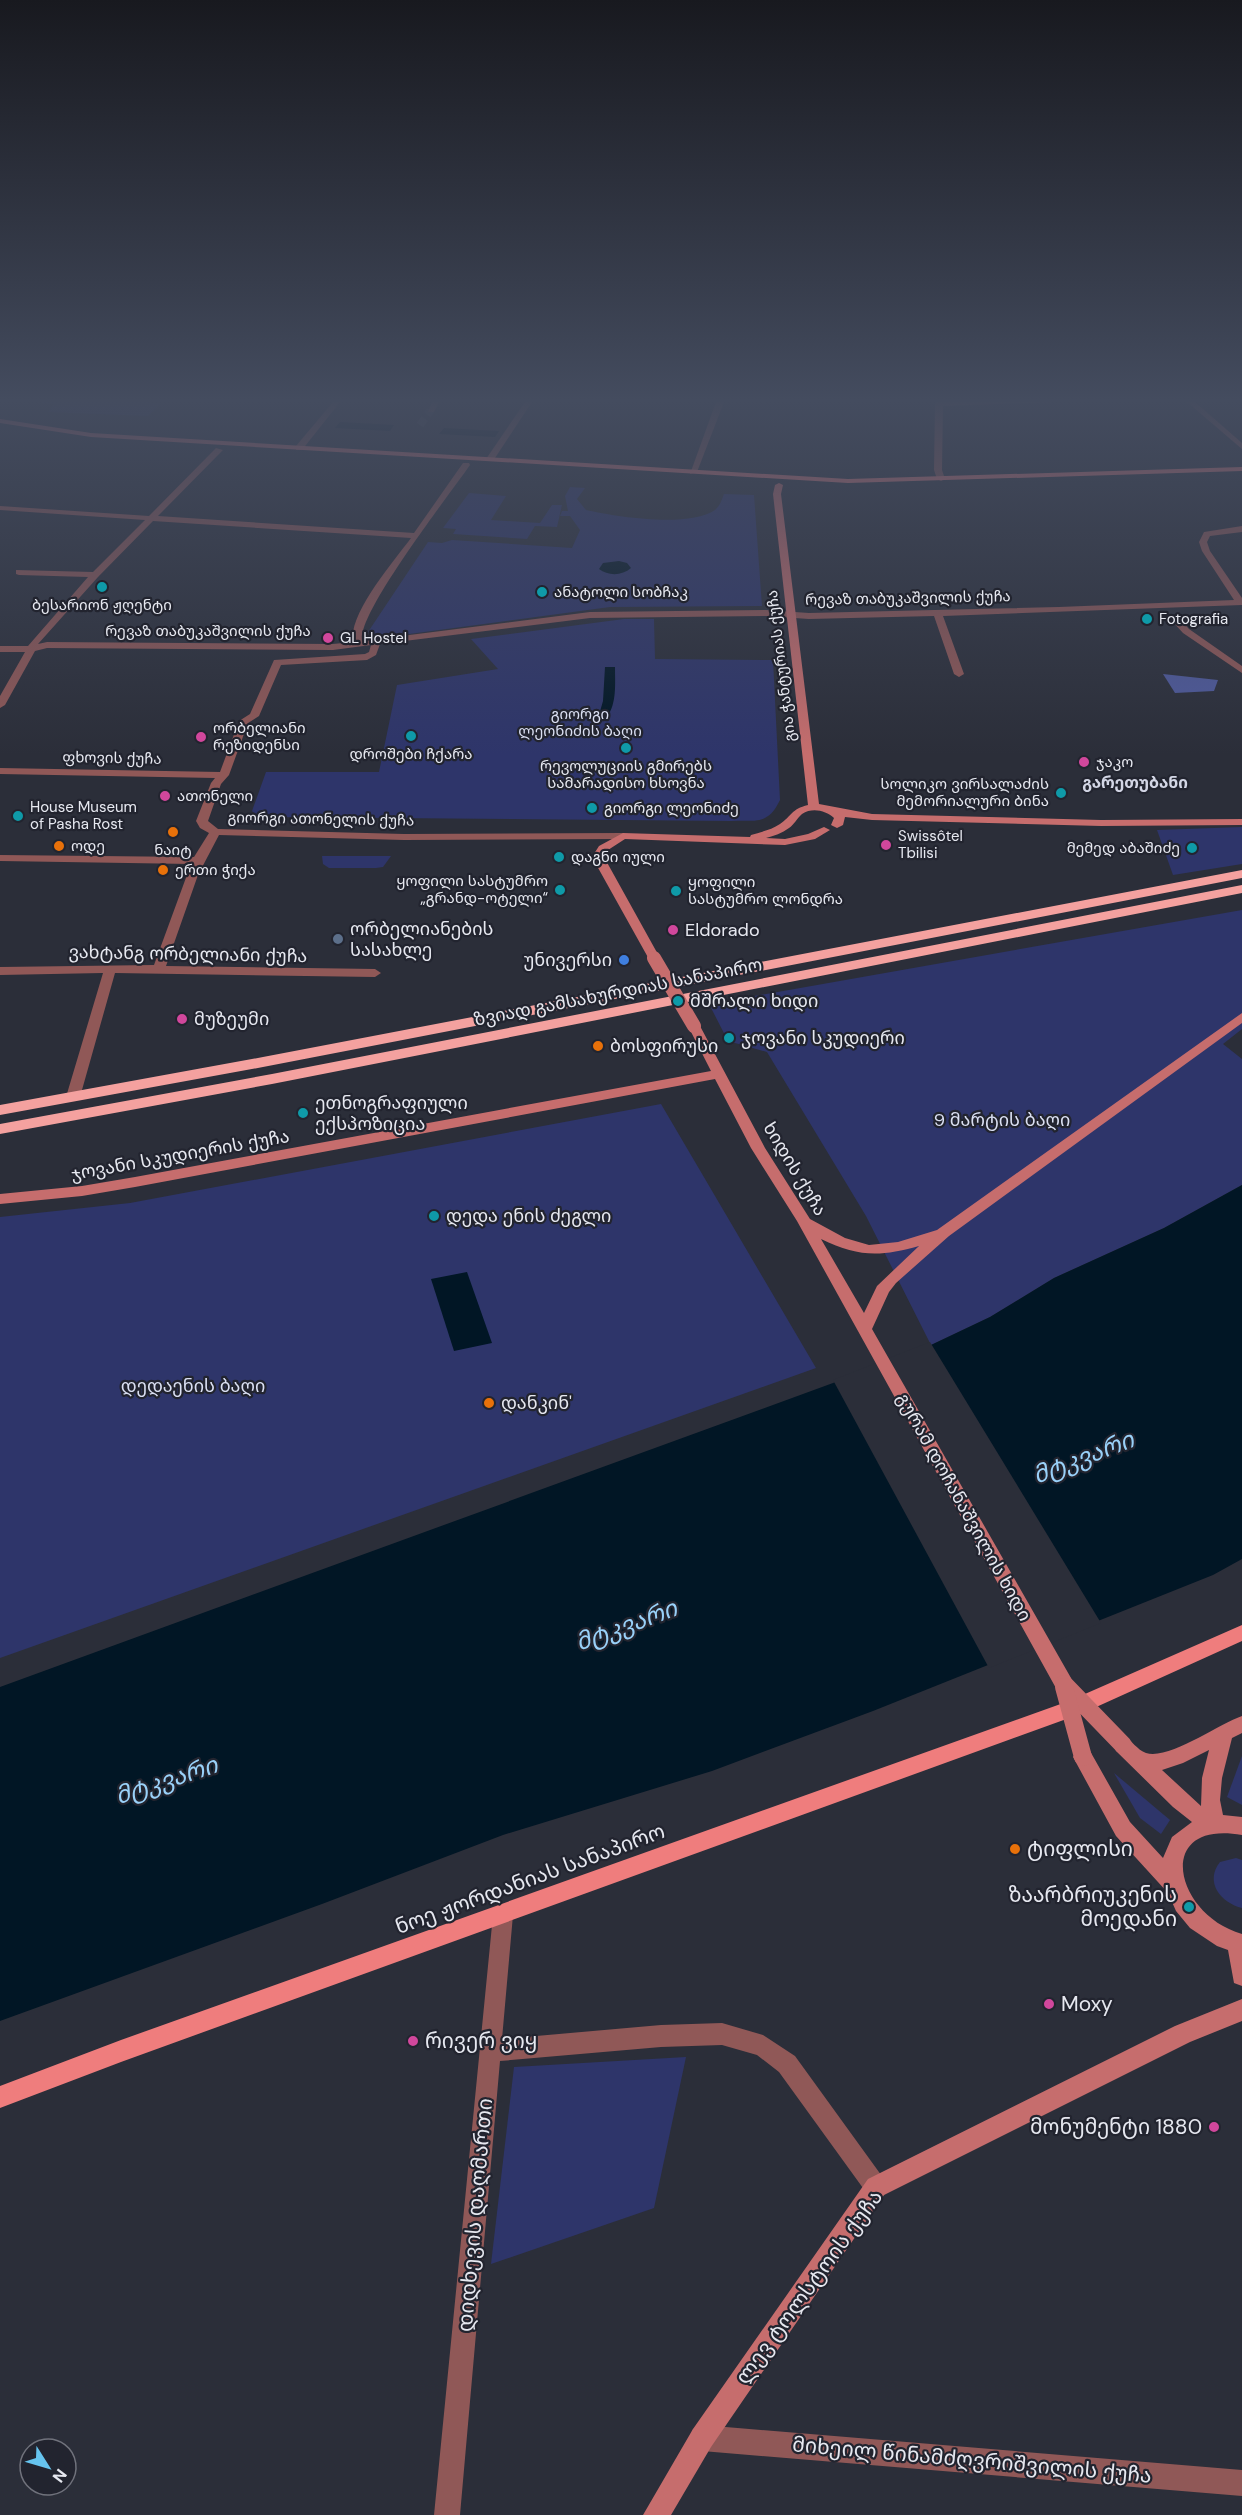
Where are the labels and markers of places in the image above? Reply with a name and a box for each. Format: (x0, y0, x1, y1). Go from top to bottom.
marker: ბესარიონ ჟღენტი (95, 580, 109, 594)
place label: ანატოლი სობჩაკ (554, 582, 688, 602)
marker: ანატოლი სობჩაკ (535, 585, 549, 599)
place label: ბესარიონ ჟღენტი (32, 595, 172, 615)
place label: Fotografia (1159, 609, 1228, 629)
marker: Fotografia (1140, 612, 1154, 626)
place label: GL Hostel (340, 628, 407, 648)
marker: GL Hostel (321, 631, 335, 645)
place label: ორბელიანი რეზიდენსი (213, 718, 306, 755)
marker: დროშები ჩქარა (404, 729, 418, 743)
marker: ორბელიანი რეზიდენსი (194, 730, 208, 744)
marker: რევოლუციის გმირებს სამარადისო ხსოვნა (619, 741, 633, 755)
place label: დროშები ჩქარა (350, 744, 472, 764)
place label: ჯაკო (1096, 752, 1133, 772)
marker: ჯაკო (1077, 755, 1091, 769)
place label: რევოლუციის გმირებს სამარადისო ხსოვნა (540, 756, 712, 793)
place label: სოლიკო ვირსალაძის მემორიალური ბინა (881, 774, 1049, 811)
place label: ათონელი (177, 786, 253, 806)
marker: სოლიკო ვირსალაძის მემორიალური ბინა (1054, 786, 1068, 800)
marker: ათონელი (158, 789, 172, 803)
place label: House Museum of Pasha Rost (30, 797, 137, 834)
place label: გიორგი ლეონიძე (604, 798, 739, 818)
marker: გიორგი ლეონიძე (585, 801, 599, 815)
marker: House Museum of Pasha Rost (11, 809, 25, 823)
marker: ნაიტ (166, 825, 180, 839)
place label: Swissôtel Tbilisi (898, 826, 963, 863)
place label: ოდე (71, 836, 105, 856)
marker: Swissôtel Tbilisi (879, 838, 893, 852)
place label: მემედ აბაშიძე (1067, 838, 1180, 858)
marker: ოდე (52, 839, 66, 853)
place label: ნაიტ (154, 840, 192, 860)
marker: მემედ აბაშიძე (1185, 841, 1199, 855)
place label: დაგნი იული (571, 847, 665, 867)
marker: დაგნი იული (552, 850, 566, 864)
place label: ერთი ჭიქა (175, 860, 256, 880)
marker: ერთი ჭიქა (156, 863, 170, 877)
place label: ყოფილი სასტუმრო „გრანდ-ოტელი“ (396, 871, 548, 908)
place label: ყოფილი სასტუმრო ლონდრა (688, 872, 843, 909)
marker: ყოფილი სასტუმრო „გრანდ-ოტელი“ (553, 883, 567, 897)
marker: ყოფილი სასტუმრო ლონდრა (669, 884, 683, 898)
place label: ორბელიანების სასახლე (350, 917, 493, 962)
place label: Eldorado (685, 918, 760, 942)
marker: Eldorado (666, 923, 680, 937)
marker: ორბელიანების სასახლე (331, 932, 345, 946)
place label: უნივერსი (524, 948, 612, 972)
marker: უნივერსი (617, 953, 631, 967)
place label: მშრალი ხიდი (690, 989, 818, 1013)
marker: მშრალი ხიდი (671, 994, 685, 1008)
place label: მუზეუმი (194, 1007, 269, 1031)
marker: მუზეუმი (175, 1012, 189, 1026)
place label: ჯოვანი სკუდიერი (741, 1026, 905, 1050)
marker: ჯოვანი სკუდიერი (722, 1031, 736, 1045)
place label: ბოსფირუსი (610, 1034, 718, 1058)
marker: ბოსფირუსი (591, 1039, 605, 1053)
place label: ეთნოგრაფიული ექსპოზიცია (315, 1091, 468, 1136)
marker: ეთნოგრაფიული ექსპოზიცია (296, 1106, 310, 1120)
place label: დედა ენის ძეგლი (446, 1204, 611, 1228)
marker: დედა ენის ძეგლი (427, 1209, 441, 1223)
place label: დანკინ' (501, 1391, 572, 1415)
marker: დანკინ' (482, 1396, 496, 1410)
place label: ტიფლისი (1027, 1835, 1133, 1863)
marker: ტიფლისი (1008, 1842, 1022, 1856)
place label: ზაარბრიუკენის მოედანი (1009, 1881, 1177, 1933)
marker: ზაარბრიუკენის მოედანი (1182, 1900, 1196, 1914)
place label: Moxy (1061, 1990, 1113, 2018)
marker: Moxy (1042, 1997, 1056, 2011)
place label: რივერ ვიყ (425, 2027, 537, 2055)
marker: რივერ ვიყ (406, 2034, 420, 2048)
place label: მონუმენტი 1880 (1030, 2113, 1202, 2141)
marker: მონუმენტი 1880 (1207, 2120, 1221, 2134)

